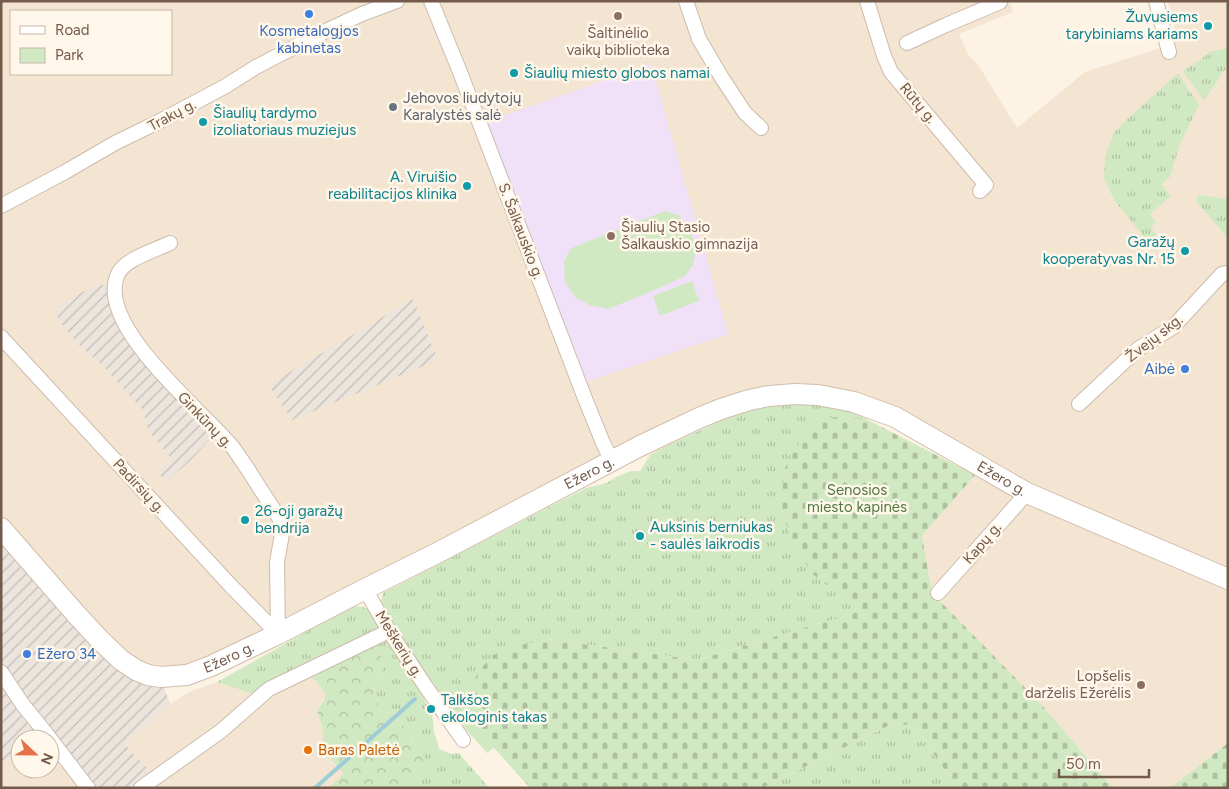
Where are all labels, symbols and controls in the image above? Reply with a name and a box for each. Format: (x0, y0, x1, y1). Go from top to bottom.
marker: Kosmetalogjos kabinetas (303, 8, 315, 20)
place label: Žuvusiems tarybiniams kariams (1066, 8, 1198, 43)
legend (10, 10, 172, 75)
marker: Šaltinėlio vaikų biblioteka (612, 10, 624, 22)
marker: Žuvusiems tarybiniams kariams (1202, 20, 1214, 32)
text: Road (55, 21, 90, 39)
place label: Kosmetalogjos kabinetas (259, 22, 359, 57)
place label: Šaltinėlio vaikų biblioteka (566, 24, 670, 59)
text: Park (55, 46, 84, 64)
place label: Šiaulių miesto globos namai (524, 64, 710, 82)
marker: Šiaulių miesto globos namai (508, 67, 520, 79)
street label: Rūtų g. (896, 79, 940, 127)
place label: Jehovos liudytojų Karalystės salė (403, 89, 521, 124)
street label: Trakų g. (145, 95, 199, 135)
marker: Jehovos liudytojų Karalystės salė (387, 101, 399, 113)
place label: Šiaulių tardymo izoliatoriaus muziejus (213, 104, 356, 139)
marker: Šiaulių tardymo izoliatoriaus muziejus (197, 116, 209, 128)
place label: A. Viruišio reabilitacijos klinika (328, 168, 457, 203)
marker: A. Viruišio reabilitacijos klinika (461, 180, 473, 192)
street label: S. Šalkauskio g. (494, 180, 548, 282)
place label: Šiaulių Stasio Šalkauskio gimnazija (621, 218, 758, 253)
marker: Šiaulių Stasio Šalkauskio gimnazija (605, 230, 617, 242)
place label: Garažų kooperatyvas Nr. 15 (1043, 233, 1175, 268)
marker: Garažų kooperatyvas Nr. 15 (1179, 245, 1191, 257)
street label: Žvejų skg. (1122, 310, 1186, 366)
place label: Aibė (1144, 360, 1175, 378)
marker: Aibė (1179, 363, 1191, 375)
street label: Ginkūnų g. (174, 388, 236, 452)
street label: Ežero g. (561, 452, 617, 493)
street label: Padirsių g. (109, 455, 169, 517)
street label: Ežero g. (974, 457, 1030, 500)
park label: Senosios miesto kapinės (807, 481, 907, 516)
place label: 26-oji garažų bendrija (255, 502, 343, 537)
marker: 26-oji garažų bendrija (239, 514, 251, 526)
place label: Auksinis berniukas - saulės laikrodis (650, 518, 773, 553)
street label: Kapų g. (959, 518, 1005, 568)
marker: Auksinis berniukas - saulės laikrodis (634, 530, 646, 542)
street label: Meškerių g. (371, 607, 427, 681)
street label: Ežero g. (201, 638, 257, 677)
place label: Ežero 34 (37, 645, 96, 663)
marker: Ežero 34 (21, 648, 33, 660)
place label: Lopšelis darželis Ežerėlis (1025, 667, 1131, 702)
marker: Lopšelis darželis Ežerėlis (1135, 679, 1147, 691)
place label: Talkšos ekologinis takas (441, 691, 547, 726)
marker: Talkšos ekologinis takas (425, 703, 437, 715)
north arrow (10, 729, 60, 779)
place label: Baras Paletė (318, 741, 400, 759)
marker: Baras Paletė (302, 744, 314, 756)
scale bar (1059, 746, 1149, 778)
text: N (37, 750, 56, 767)
text: 50 m (1066, 755, 1101, 773)

